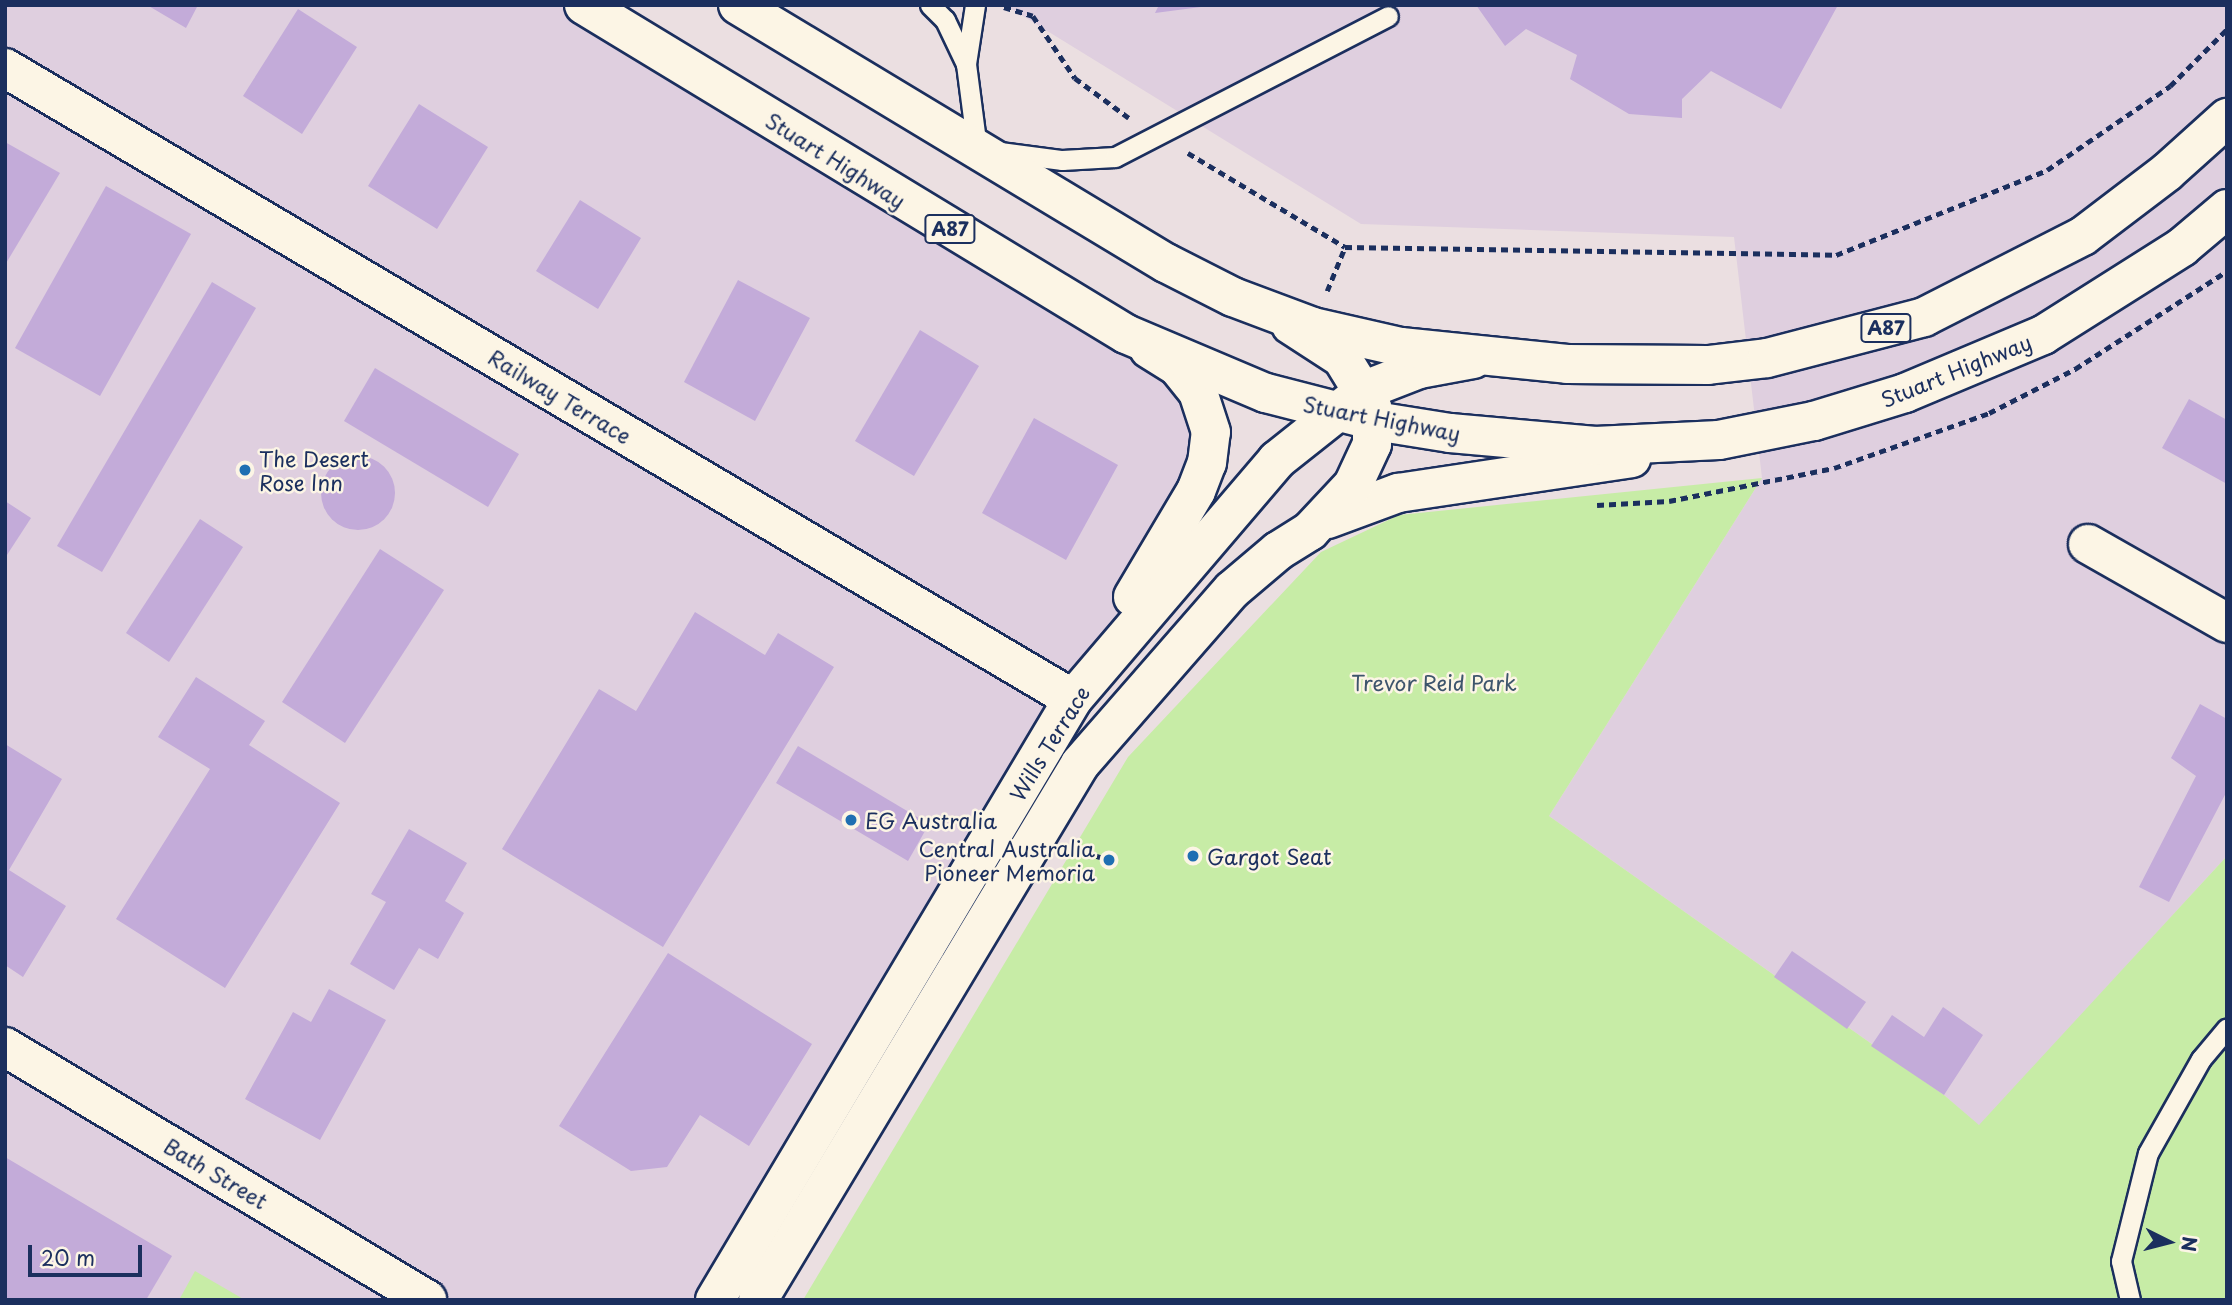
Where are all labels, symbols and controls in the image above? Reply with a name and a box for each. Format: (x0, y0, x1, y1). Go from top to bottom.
street label: Stuart Highway (762, 107, 910, 213)
road number: A87 (924, 214, 976, 244)
road number: A87 (1860, 312, 1912, 344)
street label: Stuart Highway (1878, 329, 2034, 411)
street label: Railway Terrace (484, 343, 636, 449)
street label: Stuart Highway (1302, 390, 1462, 446)
place label: The Desert Rose Inn (259, 445, 369, 495)
marker: The Desert Rose Inn (237, 462, 253, 478)
park label: Trevor Reid Park (1350, 669, 1518, 695)
street label: Wills Terrace (1004, 681, 1094, 805)
place label: EG Australia (865, 807, 994, 833)
marker: EG Australia (843, 812, 859, 828)
place label: Central Australia Pioneer Memoria (920, 835, 1095, 885)
place label: Gargot Seat (1207, 843, 1332, 869)
marker: Gargot Seat (1185, 848, 1201, 864)
marker: Central Australia Pioneer Memoria (1101, 852, 1117, 868)
street label: Bath Street (159, 1132, 273, 1214)
north arrow (2134, 1207, 2204, 1277)
scale bar (32, 1232, 145, 1276)
text: N (2175, 1235, 2205, 1253)
text: 20 m (41, 1241, 95, 1273)

